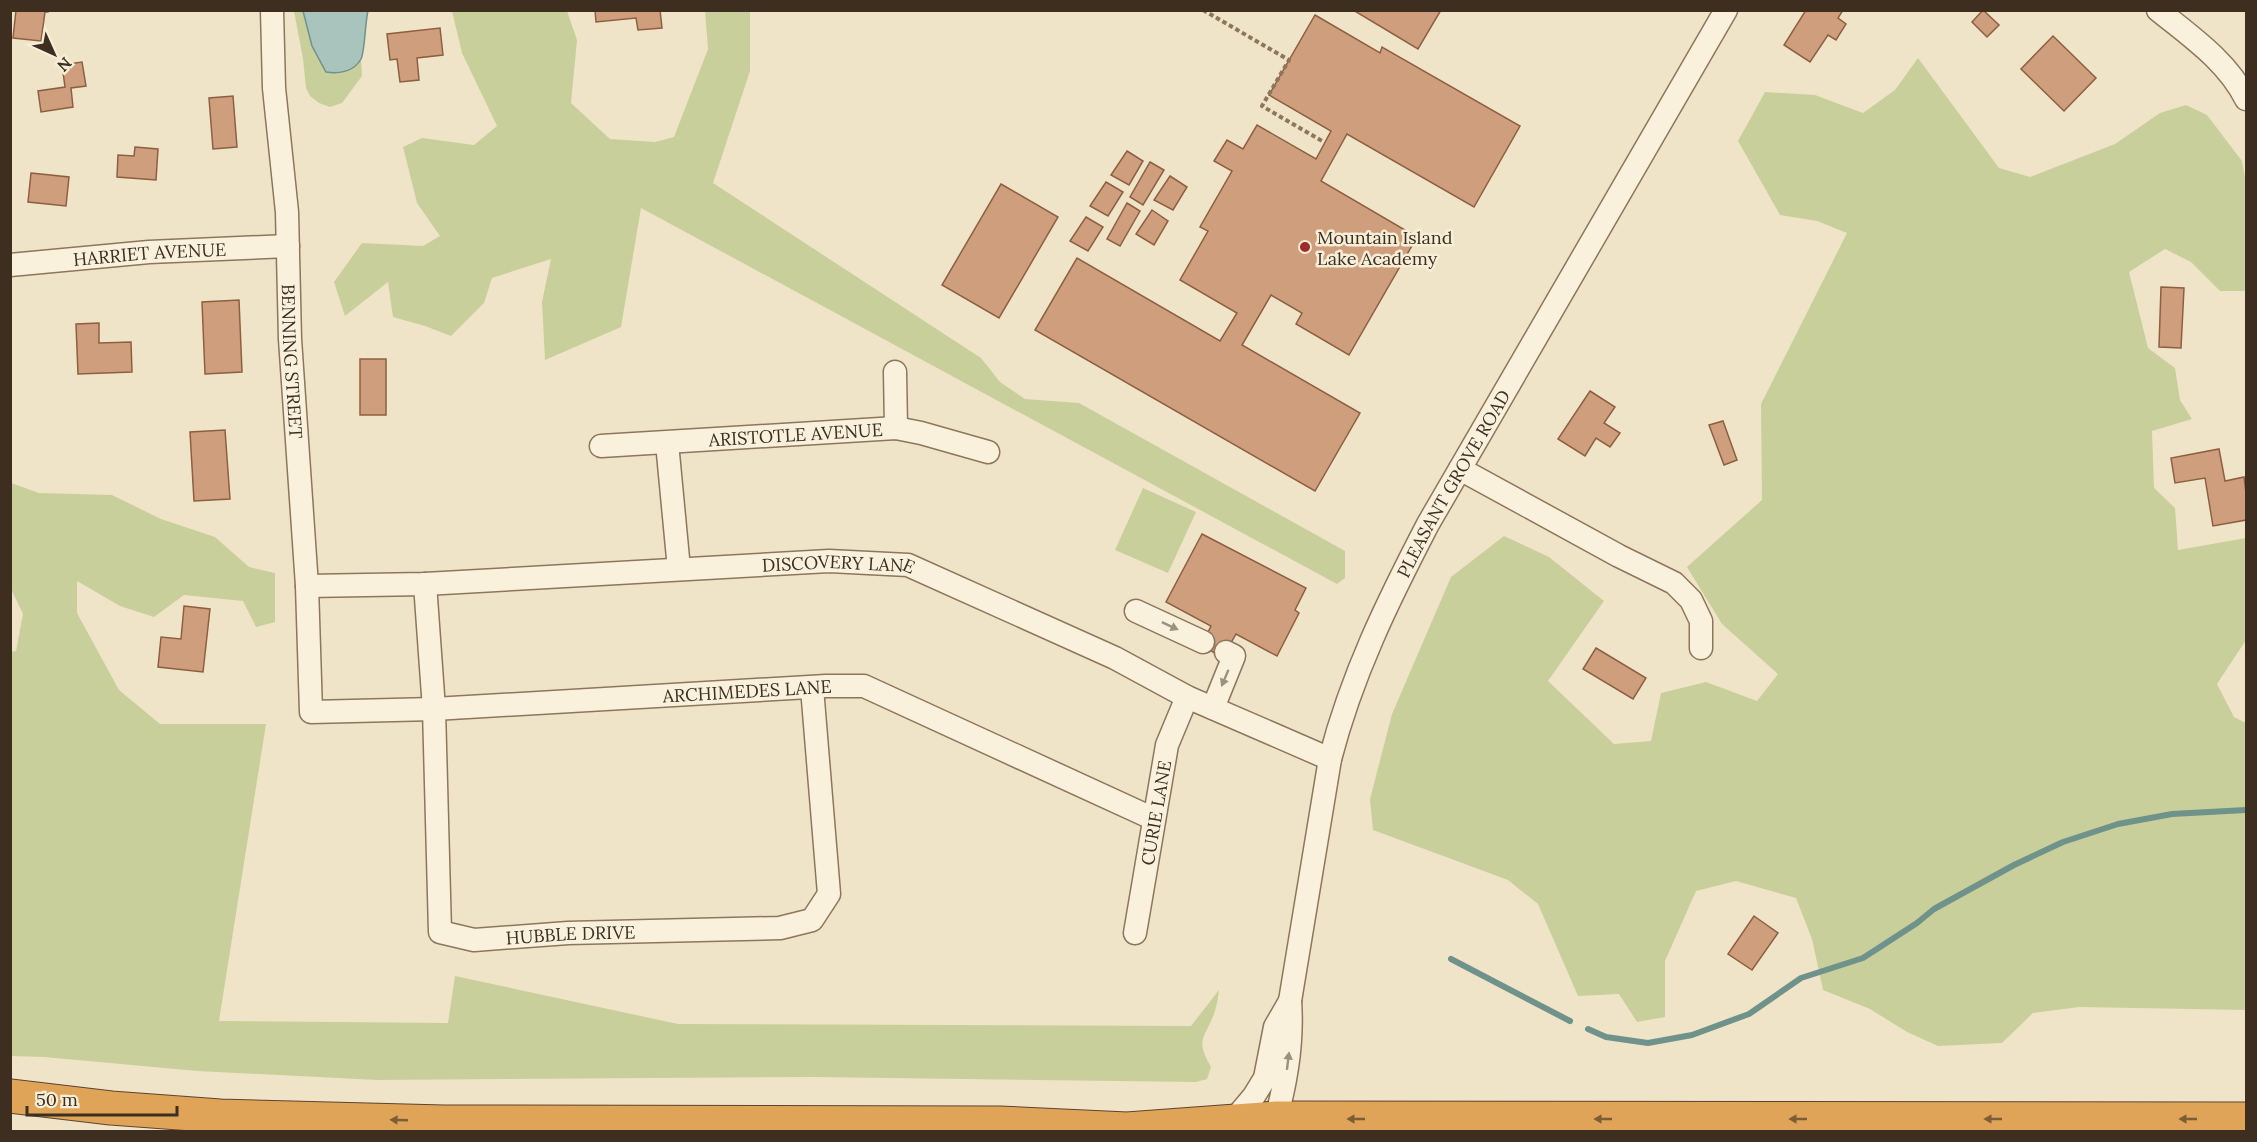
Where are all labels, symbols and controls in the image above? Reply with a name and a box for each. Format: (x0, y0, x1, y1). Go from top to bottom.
north arrow (24, 24, 84, 84)
text: N (53, 53, 76, 76)
place label: Mountain Island Lake Academy (1317, 226, 1453, 270)
street label: HARRIET AVENUE (72, 237, 227, 271)
marker: Mountain Island Lake Academy (1298, 240, 1312, 254)
street label: BENNING STREET (277, 284, 308, 440)
street label: PLEASANT GROVE ROAD (1391, 385, 1515, 581)
street label: ARISTOTLE AVENUE (707, 417, 883, 451)
street label: DISCOVERY LANE (761, 549, 919, 578)
one-way arrow (1161, 622, 1178, 631)
one-way arrow (1220, 669, 1229, 687)
street label: ARCHIMEDES LANE (661, 674, 832, 707)
street label: CURIE LANE (1135, 758, 1176, 867)
street label: HUBBLE DRIVE (505, 920, 635, 949)
one-way arrow (1284, 1052, 1293, 1071)
scale bar (27, 1079, 177, 1117)
text: 50 m (36, 1088, 78, 1111)
one-way arrow (1346, 1114, 1365, 1124)
one-way arrow (1594, 1114, 1613, 1124)
one-way arrow (1789, 1114, 1808, 1124)
one-way arrow (1984, 1114, 2003, 1124)
one-way arrow (2179, 1114, 2198, 1124)
one-way arrow (389, 1116, 408, 1125)

